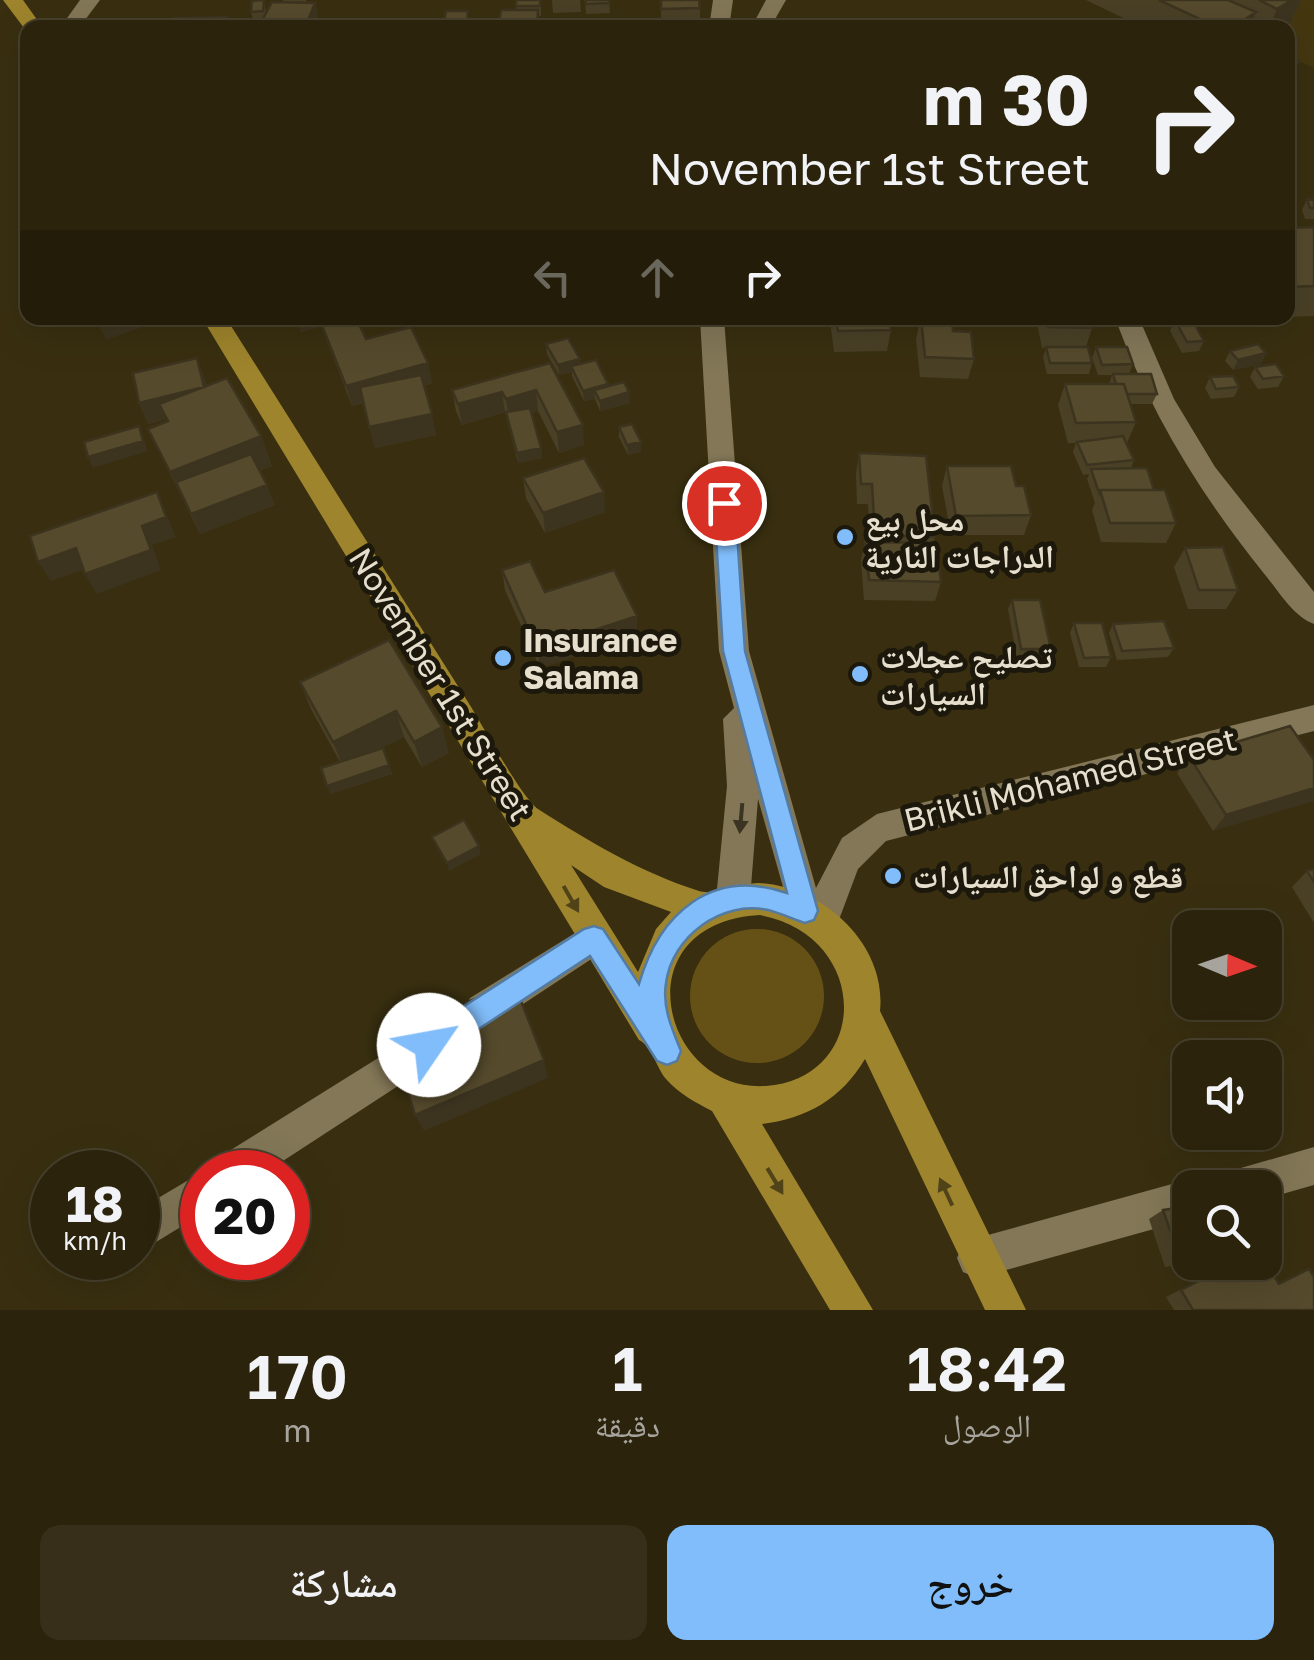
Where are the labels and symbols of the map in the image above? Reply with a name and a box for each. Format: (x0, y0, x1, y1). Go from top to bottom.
pin (682, 461, 767, 546)
place label: محل بيع الدراجات النارية (865, 500, 1054, 575)
marker: محل بيع الدراجات النارية (834, 526, 856, 548)
street label: November 1st Street (342, 541, 540, 827)
place label: Insurance Salama (523, 621, 677, 696)
place label: تصليح عجلات السيارات (880, 637, 1053, 712)
marker: Insurance Salama (492, 647, 514, 669)
marker: تصليح عجلات السيارات (849, 663, 871, 685)
street label: Brikli Mohamed Street (900, 719, 1240, 839)
one-way arrow (732, 802, 748, 834)
place label: قطع و لواحق السيارات (913, 857, 1183, 898)
marker: قطع و لواحق السيارات (882, 865, 904, 887)
one-way arrow (562, 885, 579, 914)
north arrow (1172, 910, 1282, 1020)
position arrow (377, 993, 481, 1097)
speed limit sign: 20 (180, 1150, 310, 1280)
one-way arrow (766, 1167, 783, 1195)
one-way arrow (937, 1177, 954, 1206)

